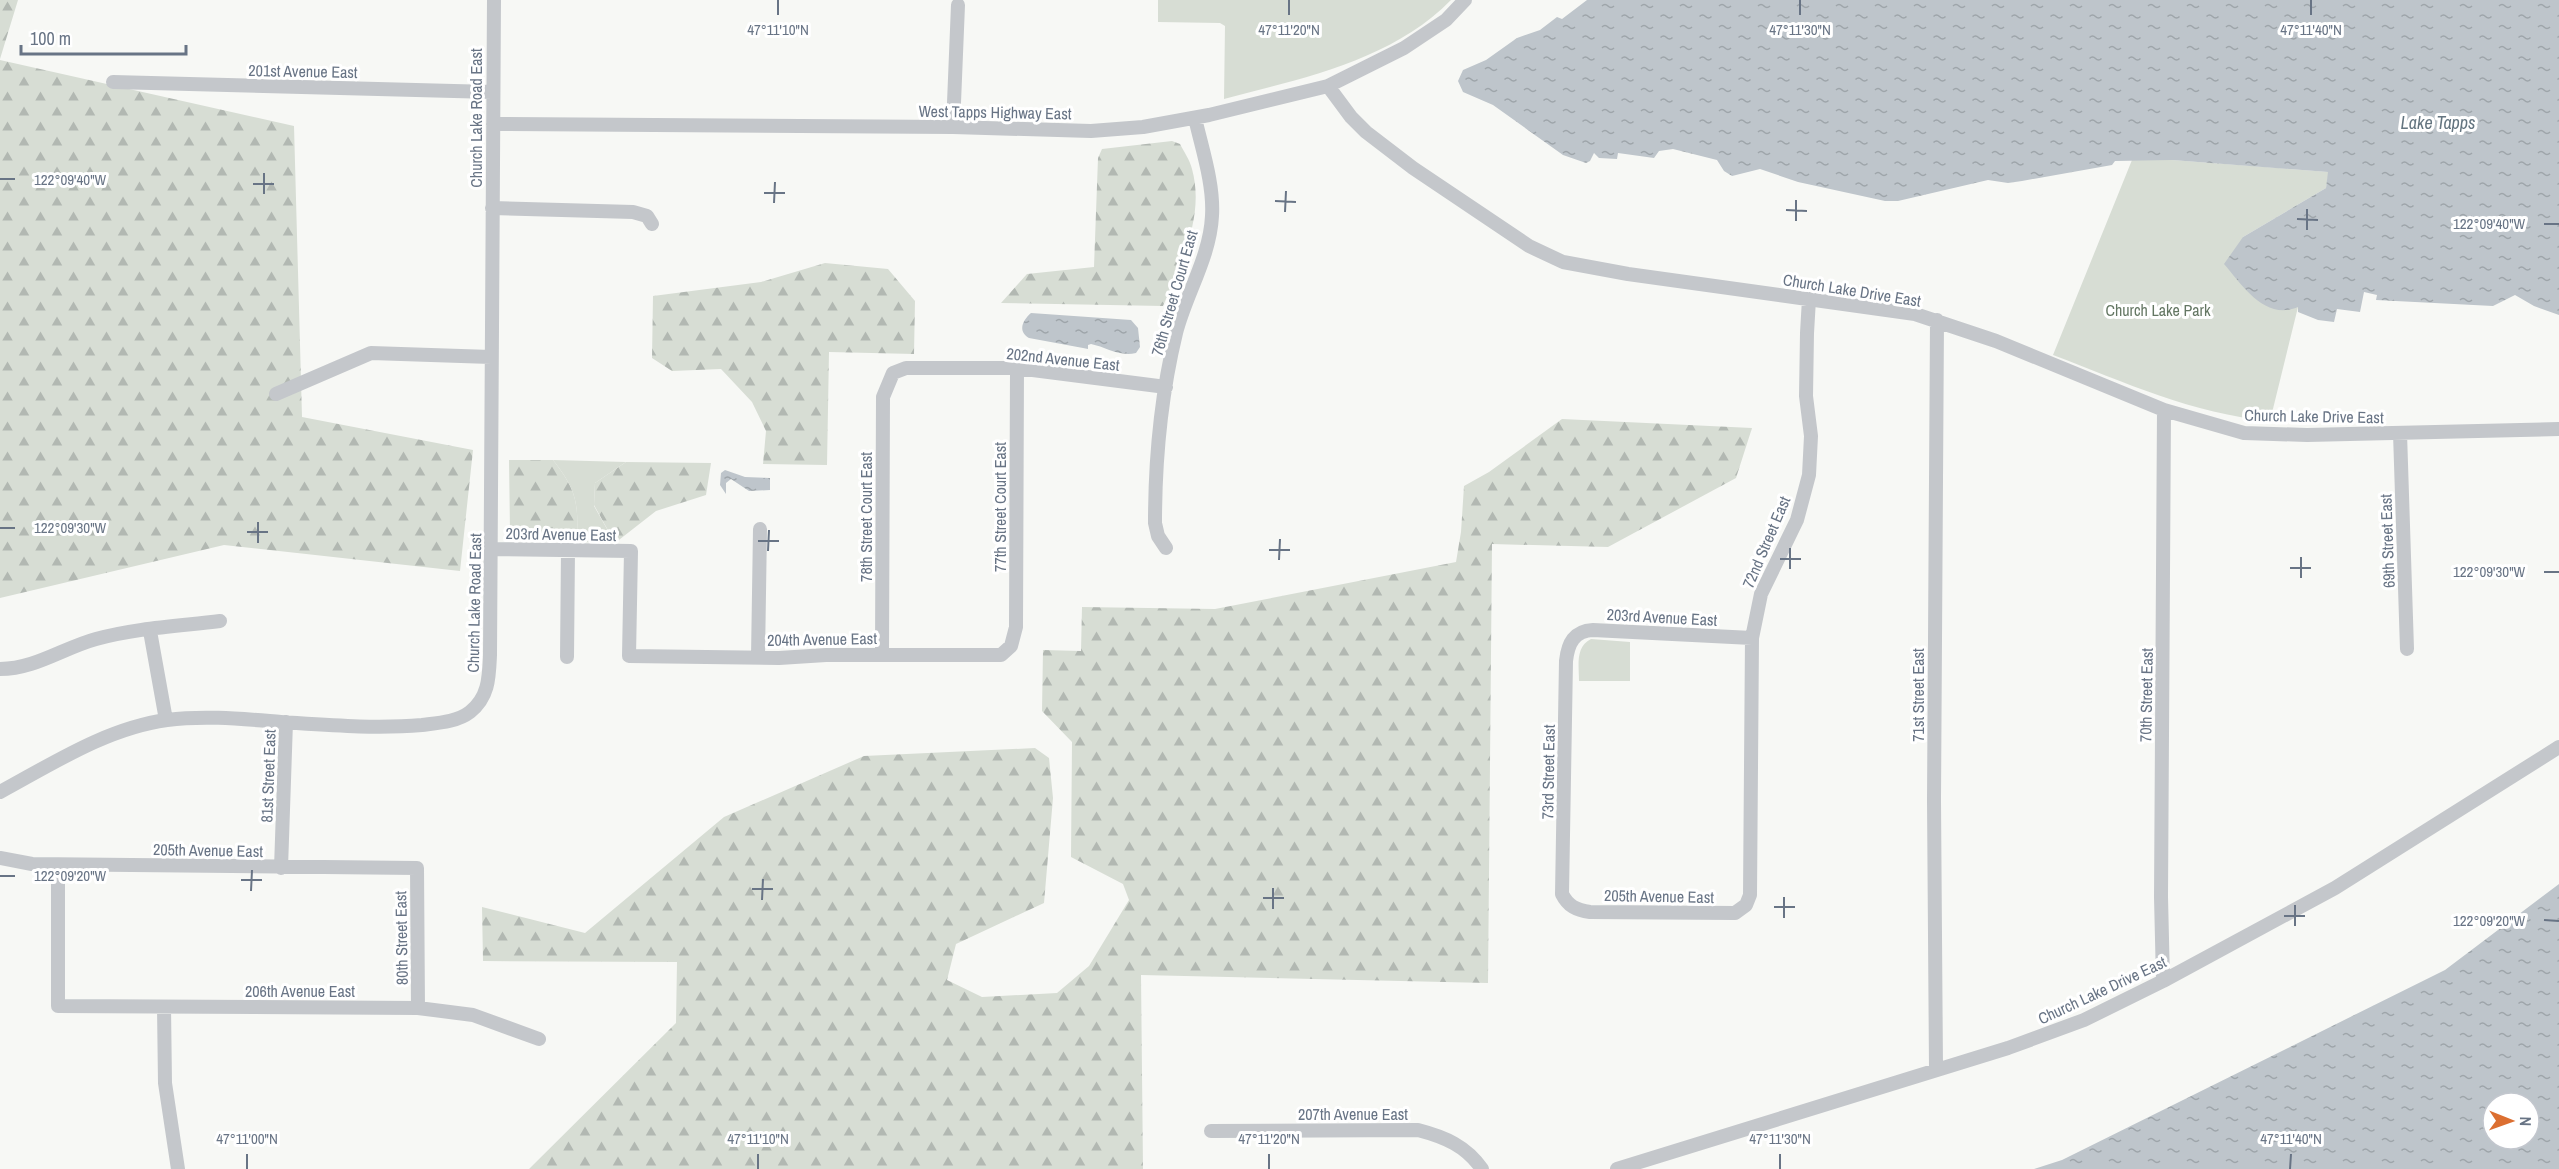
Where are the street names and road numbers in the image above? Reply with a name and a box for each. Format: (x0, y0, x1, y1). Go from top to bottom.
street label: Church Lake Road East (465, 48, 487, 188)
street label: 201st Avenue East (248, 59, 358, 83)
street label: West Tapps Highway East (918, 100, 1072, 124)
street label: 76th Street Court East (1146, 227, 1203, 358)
street label: Church Lake Drive East (1781, 268, 1923, 312)
street label: 202nd Avenue East (1005, 342, 1121, 376)
street label: Church Lake Drive East (2244, 404, 2384, 428)
street label: 77th Street Court East (989, 442, 1011, 572)
street label: 78th Street Court East (855, 452, 877, 582)
street label: 72nd Street East (1737, 492, 1795, 591)
street label: 69th Street East (2374, 493, 2400, 588)
street label: 203rd Avenue East (505, 522, 617, 546)
street label: Church Lake Road East (462, 533, 486, 673)
street label: 203rd Avenue East (1606, 603, 1718, 631)
street label: 204th Avenue East (767, 627, 878, 651)
street label: 70th Street East (2134, 647, 2158, 742)
street label: 71st Street East (1907, 648, 1929, 742)
street label: 73rd Street East (1536, 724, 1560, 820)
street label: 81st Street East (255, 729, 281, 823)
street label: 205th Avenue East (153, 838, 264, 862)
street label: 205th Avenue East (1604, 884, 1715, 908)
street label: 80th Street East (389, 890, 413, 985)
street label: Church Lake Drive East (2034, 950, 2170, 1029)
street label: 206th Avenue East (245, 980, 355, 1002)
street label: 207th Avenue East (1298, 1103, 1408, 1125)

